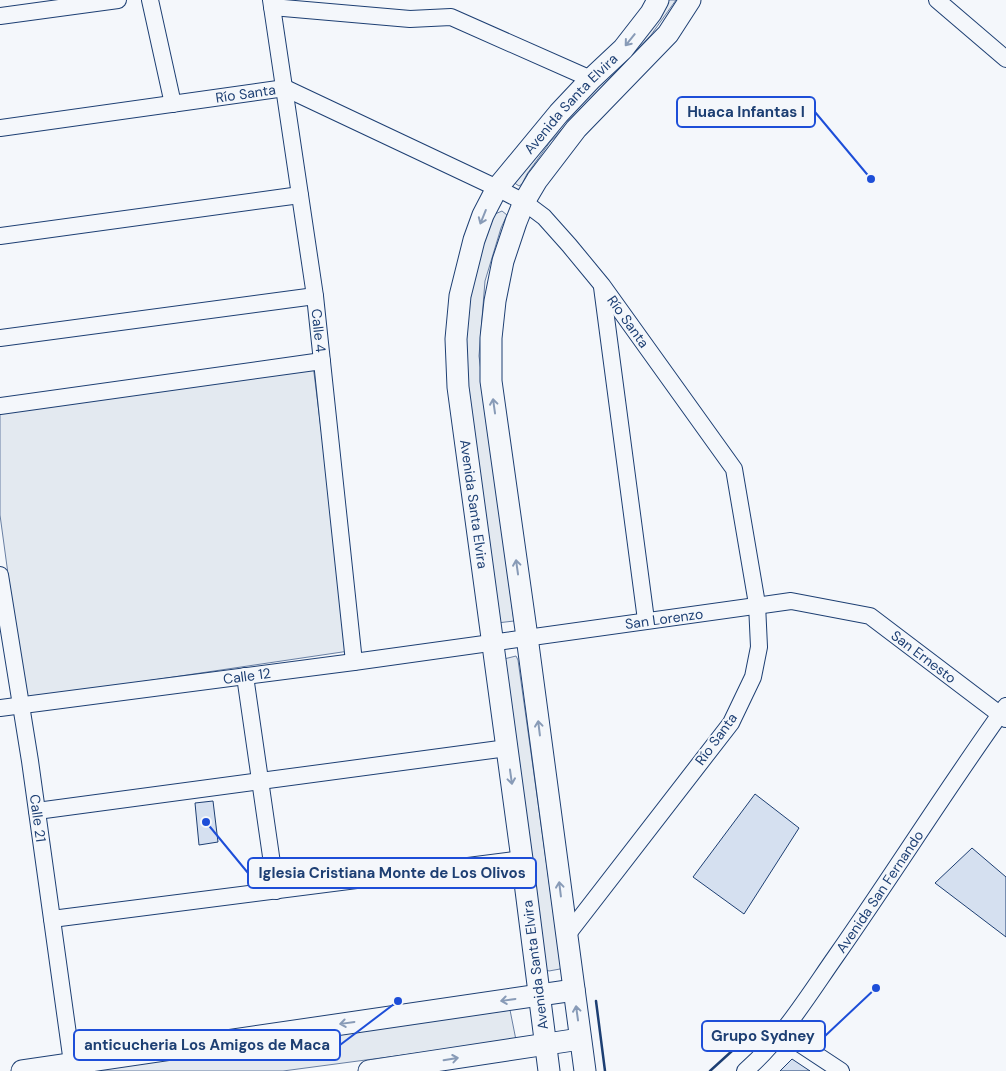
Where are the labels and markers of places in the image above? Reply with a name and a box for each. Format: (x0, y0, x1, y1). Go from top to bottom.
callout: Huaca Infantas I (677, 97, 815, 127)
callout: Iglesia Cristiana Monte de Los Olivos (248, 858, 536, 888)
callout: Grupo Sydney (702, 1021, 825, 1051)
callout: anticucheria Los Amigos de Maca (74, 1030, 340, 1060)

